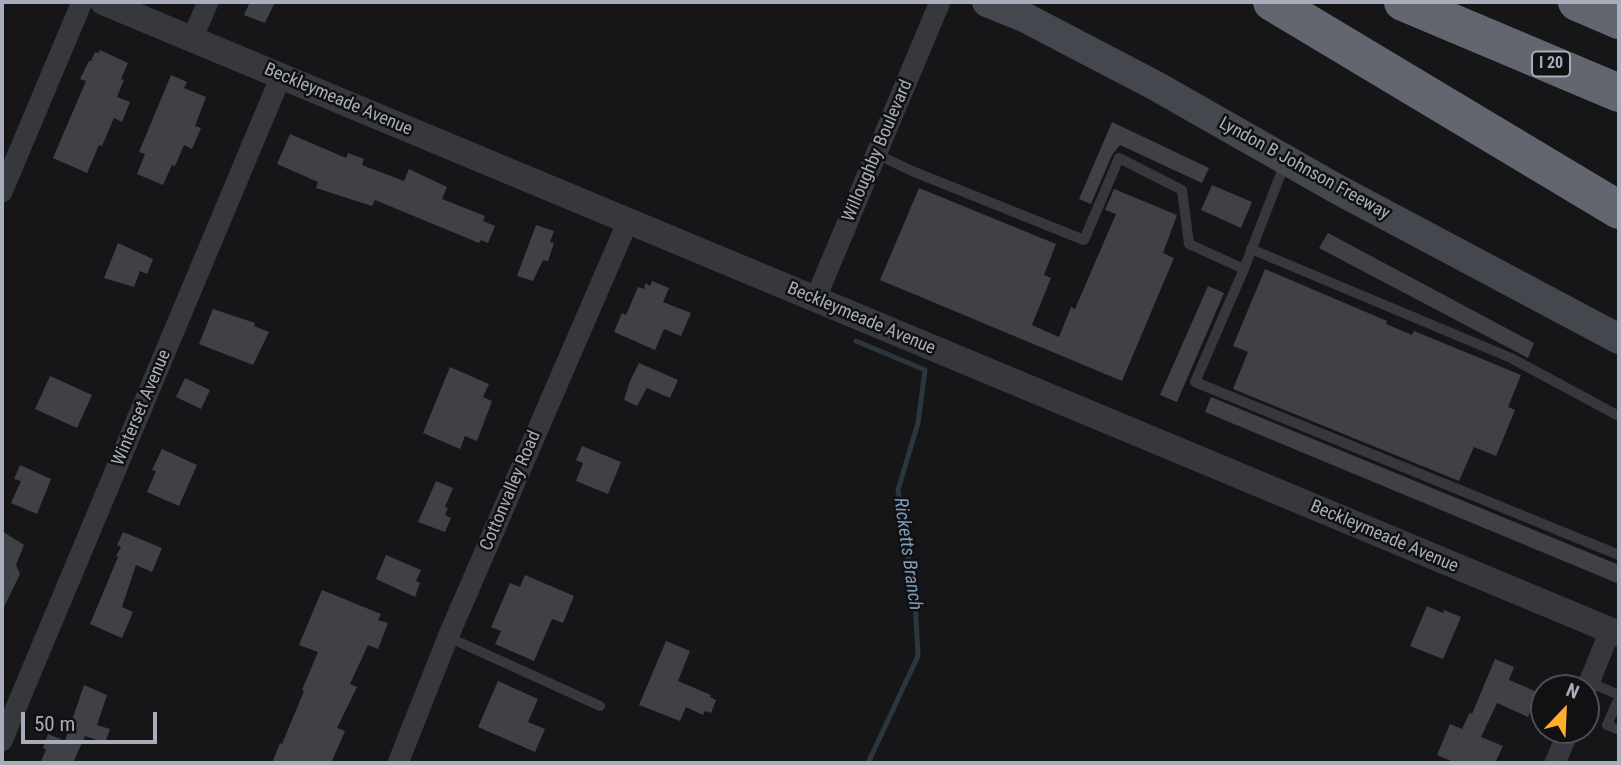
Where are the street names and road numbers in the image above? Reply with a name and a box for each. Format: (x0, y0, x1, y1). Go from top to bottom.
road number: I 20 (1532, 52, 1570, 76)
street label: Beckleymeade Avenue (261, 59, 415, 141)
street label: Willoughby Boulevard (838, 77, 918, 225)
street label: Lyndon B Johnson Freeway (1215, 113, 1393, 225)
street label: Beckleymeade Avenue (784, 278, 938, 360)
street label: Winterset Avenue (108, 347, 176, 469)
street label: Cottonvalley Road (476, 428, 546, 554)
street label: Beckleymeade Avenue (1307, 496, 1461, 578)

